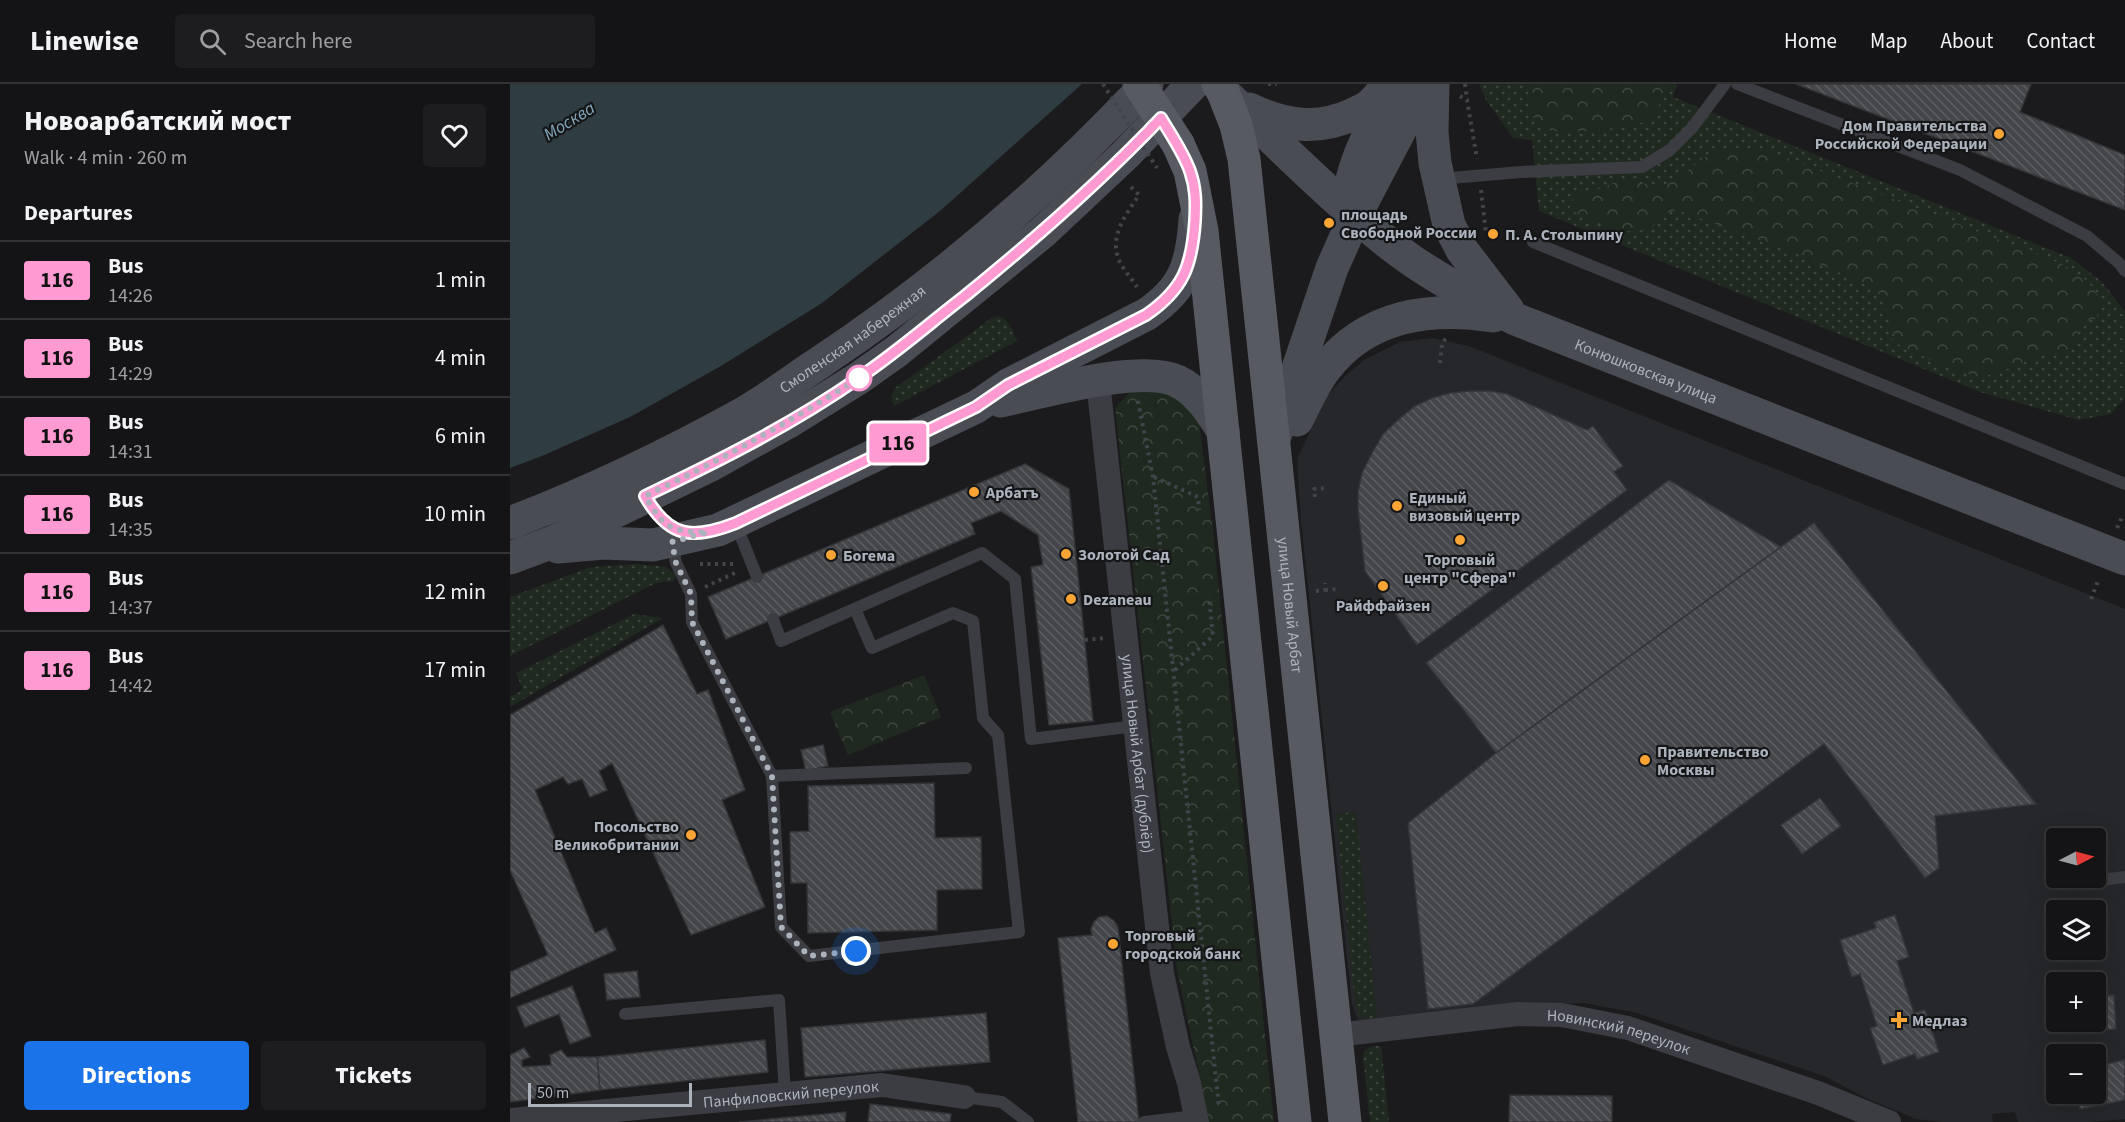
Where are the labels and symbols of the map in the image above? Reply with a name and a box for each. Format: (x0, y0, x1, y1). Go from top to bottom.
water label: Москва (539, 96, 600, 147)
place label: Дом Правительства Российской Федерации (1815, 115, 1987, 155)
marker: Дом Правительства Российской Федерации (1992, 127, 2006, 141)
place label: площадь Свободной России (1341, 204, 1477, 244)
marker: площадь Свободной России (1322, 216, 1336, 230)
place label: П. А. Столыпину (1505, 224, 1624, 246)
marker: П. А. Столыпину (1486, 227, 1500, 241)
street label: Смоленская набережная (775, 280, 931, 399)
street label: Конюшковская улица (1571, 334, 1720, 410)
unlabelled marker (846, 365, 872, 391)
line badge: 116 (864, 424, 932, 462)
place label: Арбатъ (985, 482, 1039, 504)
marker: Арбатъ (967, 485, 981, 499)
place label: Единый визовый центр (1409, 487, 1520, 527)
marker: Единый визовый центр (1390, 499, 1404, 513)
marker: Торговый центр "Сфера" (1453, 533, 1467, 547)
street label: улица Новый Арбат (1272, 536, 1308, 674)
place label: Золотой Сад (1078, 544, 1170, 566)
place label: Богема (843, 545, 895, 567)
marker: Золотой Сад (1059, 547, 1073, 561)
marker: Богема (824, 548, 838, 562)
place label: Торговый центр "Сфера" (1404, 549, 1516, 589)
marker: Райффайзен (1376, 579, 1390, 593)
place label: Dezaneau (1083, 589, 1152, 611)
marker: Dezaneau (1064, 592, 1078, 606)
place label: Райффайзен (1336, 595, 1430, 617)
street label: улица Новый Арбат (дублёр) (1116, 653, 1159, 855)
place label: Правительство Москвы (1657, 741, 1769, 781)
marker: Правительство Москвы (1638, 753, 1652, 767)
place label: Посольство Великобритании (554, 816, 679, 856)
marker: Посольство Великобритании (684, 828, 698, 842)
north arrow (2046, 828, 2106, 888)
place label: Торговый городской банк (1125, 925, 1240, 965)
your location (841, 936, 871, 966)
marker: Торговый городской банк (1106, 937, 1120, 951)
street label: Новинский переулок (1547, 1005, 1693, 1061)
place label: Медлаз (1912, 1010, 1968, 1032)
marker: Медлаз (1890, 1011, 1908, 1029)
street label: Панфиловский переулок (702, 1075, 880, 1114)
scale bar (528, 1080, 692, 1108)

